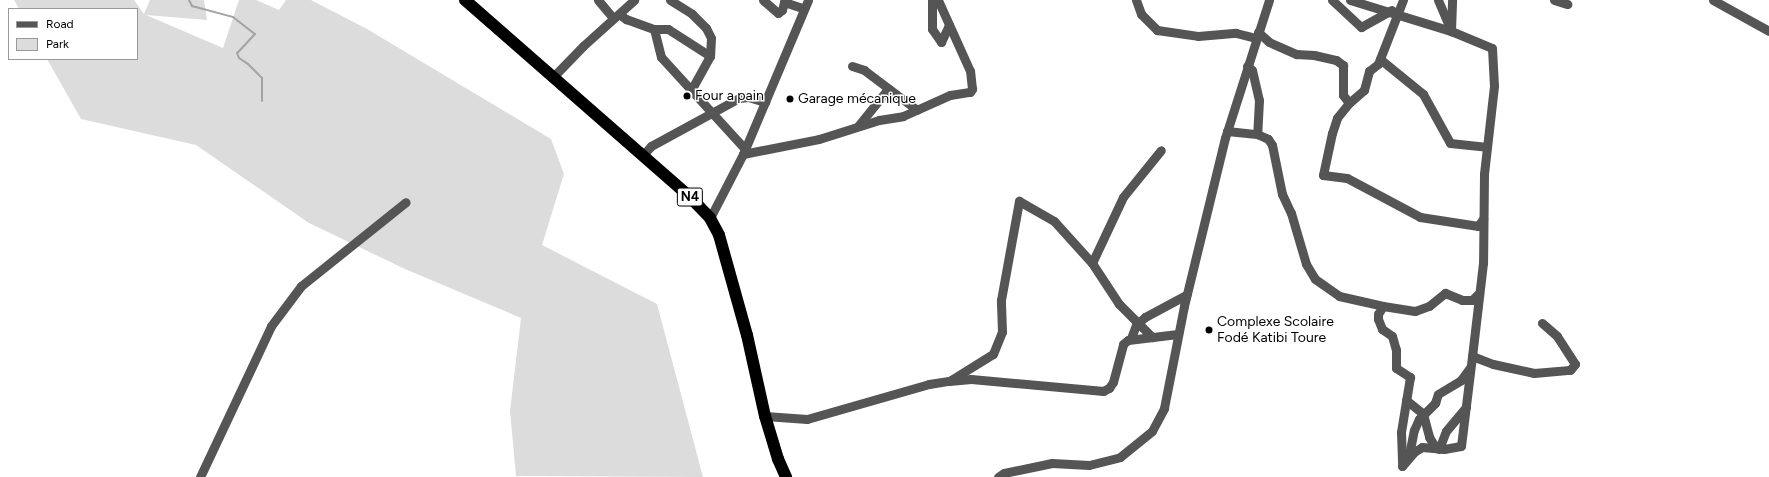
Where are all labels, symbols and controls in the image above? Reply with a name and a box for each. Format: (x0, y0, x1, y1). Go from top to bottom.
legend (8, 8, 138, 60)
text: Road (46, 17, 74, 31)
text: Park (46, 37, 69, 51)
place label: Four a pain (695, 88, 764, 104)
marker: Four a pain (682, 91, 692, 101)
place label: Garage mécanique (798, 91, 916, 107)
marker: Garage mécanique (785, 94, 795, 104)
road number: N4 (676, 186, 704, 208)
place label: Complexe Scolaire Fodé Katibi Toure (1217, 314, 1334, 346)
marker: Complexe Scolaire Fodé Katibi Toure (1204, 325, 1214, 335)

